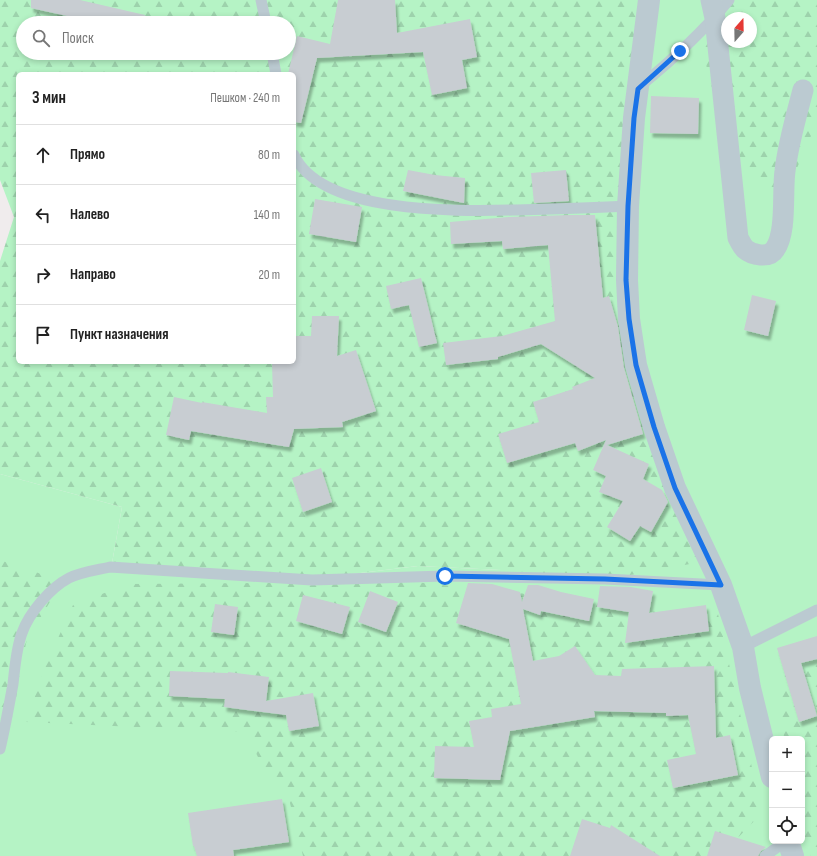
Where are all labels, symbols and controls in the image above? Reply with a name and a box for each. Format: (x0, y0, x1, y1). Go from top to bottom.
north arrow (721, 12, 757, 48)
search box (16, 16, 296, 60)
icon: search (30, 27, 52, 49)
text: Поиск (62, 29, 94, 48)
route end (671, 42, 689, 60)
text: 3 мин (32, 88, 66, 108)
text: Пешком · 240 m (210, 90, 280, 106)
icon: ahead (32, 144, 54, 166)
text: Прямо (70, 145, 105, 164)
text: 80 m (258, 147, 280, 163)
icon: left (32, 204, 54, 226)
text: Налево (70, 205, 110, 224)
text: 140 m (254, 207, 280, 223)
icon: right (32, 264, 54, 286)
text: Направо (70, 265, 116, 284)
text: 20 m (258, 267, 280, 283)
icon: arrive (32, 324, 54, 346)
text: Пункт назначения (70, 325, 168, 344)
route start (436, 567, 454, 585)
map controls (769, 736, 805, 844)
button: + (769, 736, 805, 772)
button: − (769, 772, 805, 808)
button: locate (769, 808, 805, 844)

